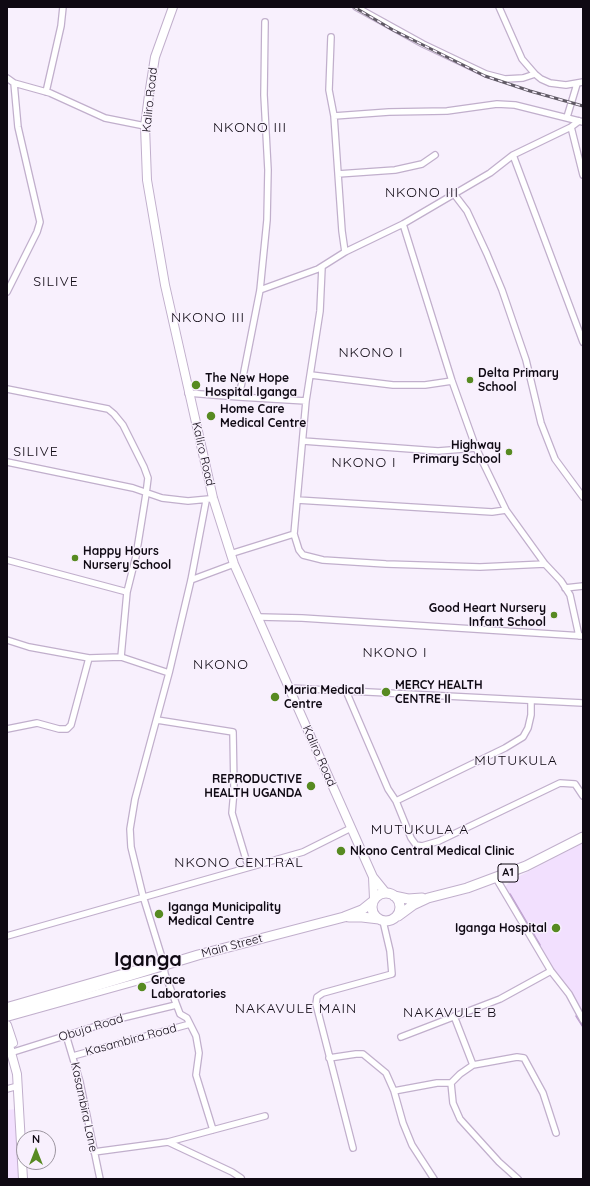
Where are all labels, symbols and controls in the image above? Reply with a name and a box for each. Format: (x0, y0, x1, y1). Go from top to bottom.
street label: Kaliro Road (139, 67, 161, 133)
district label: NKONO III (213, 120, 287, 136)
district label: NKONO III (385, 185, 459, 201)
district label: SILIVE (33, 274, 79, 290)
district label: NKONO III (171, 310, 245, 326)
district label: NKONO I (338, 345, 404, 361)
place label: Delta Primary School (478, 366, 559, 394)
place label: The New Hope Hospital Iganga (205, 371, 297, 399)
marker: Delta Primary School (465, 375, 475, 385)
marker: The New Hope Hospital Iganga (190, 379, 202, 391)
place label: Home Care Medical Centre (220, 402, 306, 430)
marker: Home Care Medical Centre (205, 410, 217, 422)
street label: Kaliro Road (189, 421, 217, 487)
place label: Highway Primary School (413, 438, 501, 466)
district label: SILIVE (13, 444, 59, 460)
marker: Highway Primary School (504, 447, 514, 457)
district label: NKONO I (331, 455, 397, 471)
place label: Happy Hours Nursery School (83, 544, 171, 572)
marker: Happy Hours Nursery School (70, 553, 80, 563)
place label: Good Heart Nursery Infant School (429, 601, 546, 629)
marker: Good Heart Nursery Infant School (549, 610, 559, 620)
district label: NKONO I (362, 645, 428, 661)
district label: NKONO (193, 657, 249, 673)
place label: MERCY HEALTH CENTRE II (395, 678, 483, 706)
place label: Maria Medical Centre (284, 683, 365, 711)
marker: MERCY HEALTH CENTRE II (380, 686, 392, 698)
marker: Maria Medical Centre (269, 691, 281, 703)
street label: Kaliro Road (299, 723, 339, 789)
district label: MUTUKULA (474, 753, 558, 769)
place label: REPRODUCTIVE HEALTH UGANDA (204, 772, 302, 800)
marker: REPRODUCTIVE HEALTH UGANDA (305, 780, 317, 792)
district label: MUTUKULA A (371, 822, 469, 838)
place label: Nkono Central Medical Clinic (350, 844, 514, 858)
marker: Nkono Central Medical Clinic (335, 845, 347, 857)
district label: NKONO CENTRAL (174, 855, 304, 871)
road number: A1 (498, 864, 518, 882)
place label: Iganga Municipality Medical Centre (168, 900, 281, 928)
marker: Iganga Municipality Medical Centre (153, 908, 165, 920)
place label: Iganga Hospital (455, 921, 547, 935)
marker: Iganga Hospital (550, 922, 562, 934)
street label: Main Street (200, 931, 264, 961)
district label: Iganga (114, 948, 182, 972)
place label: Grace Laboratories (151, 973, 226, 1001)
marker: Grace Laboratories (136, 981, 148, 993)
district label: NAKAVULE MAIN (235, 1001, 357, 1017)
district label: NAKAVULE B (403, 1005, 497, 1021)
street label: Obuja Road (57, 1011, 125, 1045)
street label: Kasambira Road (84, 1021, 178, 1059)
street label: Kasambira Lane (67, 1061, 101, 1153)
north arrow (16, 1130, 56, 1170)
text: N (32, 1132, 40, 1146)

